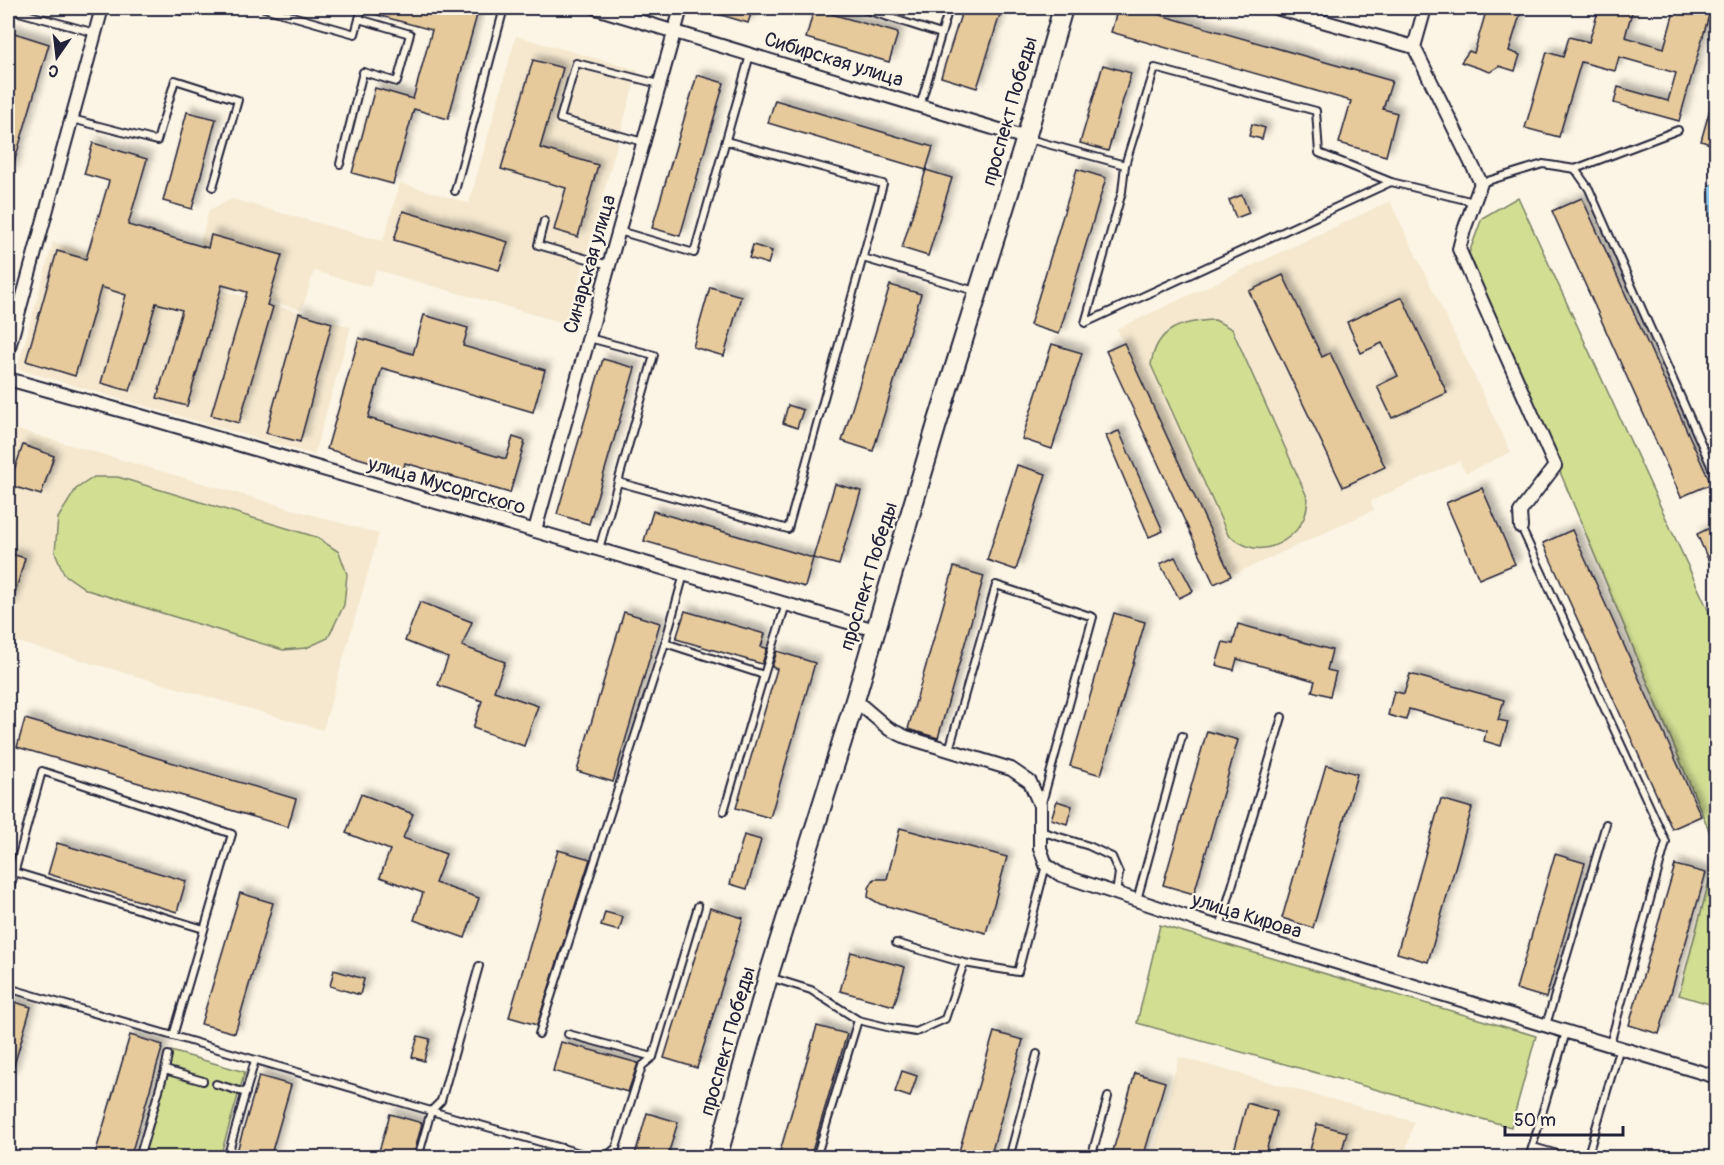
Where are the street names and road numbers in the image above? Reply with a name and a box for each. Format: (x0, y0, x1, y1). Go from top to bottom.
street label: Сибирская улица (761, 26, 907, 93)
street label: проспект Победы (976, 34, 1043, 189)
street label: Синарская улица (558, 192, 621, 336)
street label: улица Мусоргского (364, 451, 529, 520)
street label: проспект Победы (834, 499, 903, 654)
street label: улица Кирова (1188, 887, 1305, 944)
street label: проспект Победы (694, 964, 761, 1119)

